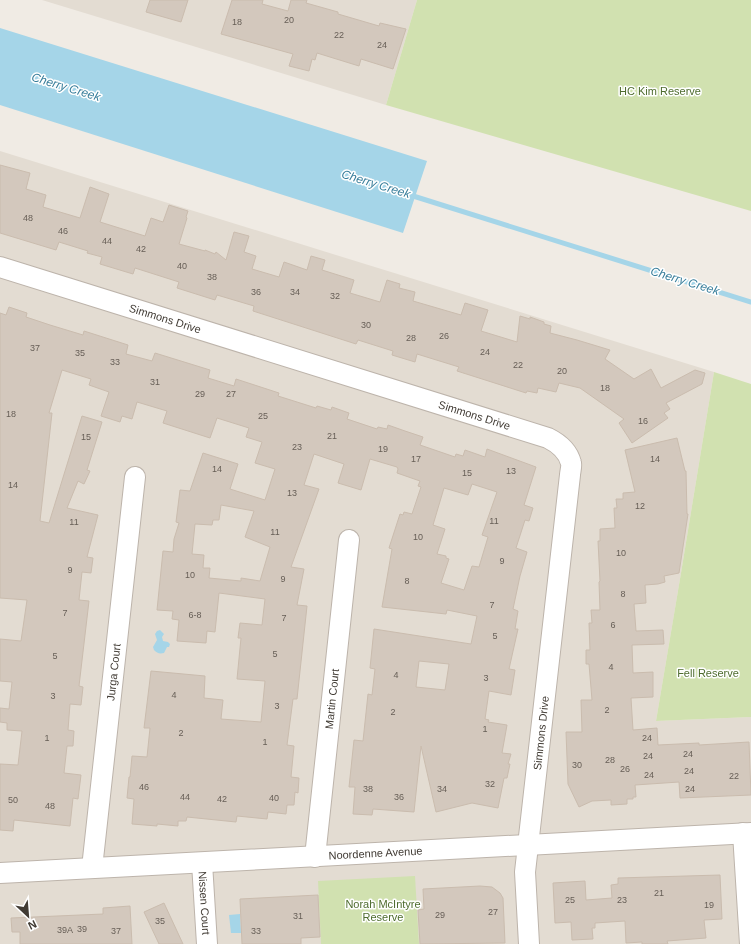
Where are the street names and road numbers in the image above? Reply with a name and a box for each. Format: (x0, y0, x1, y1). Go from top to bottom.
street label: Simmons Drive (128, 302, 203, 335)
street label: Simmons Drive (437, 398, 512, 432)
street label: Jurga Court (104, 643, 123, 701)
street label: Martin Court (323, 668, 341, 730)
street label: Simmons Drive (531, 695, 551, 771)
street label: Noordenne Avenue (328, 845, 423, 861)
street label: Nissen Court (197, 871, 212, 935)

